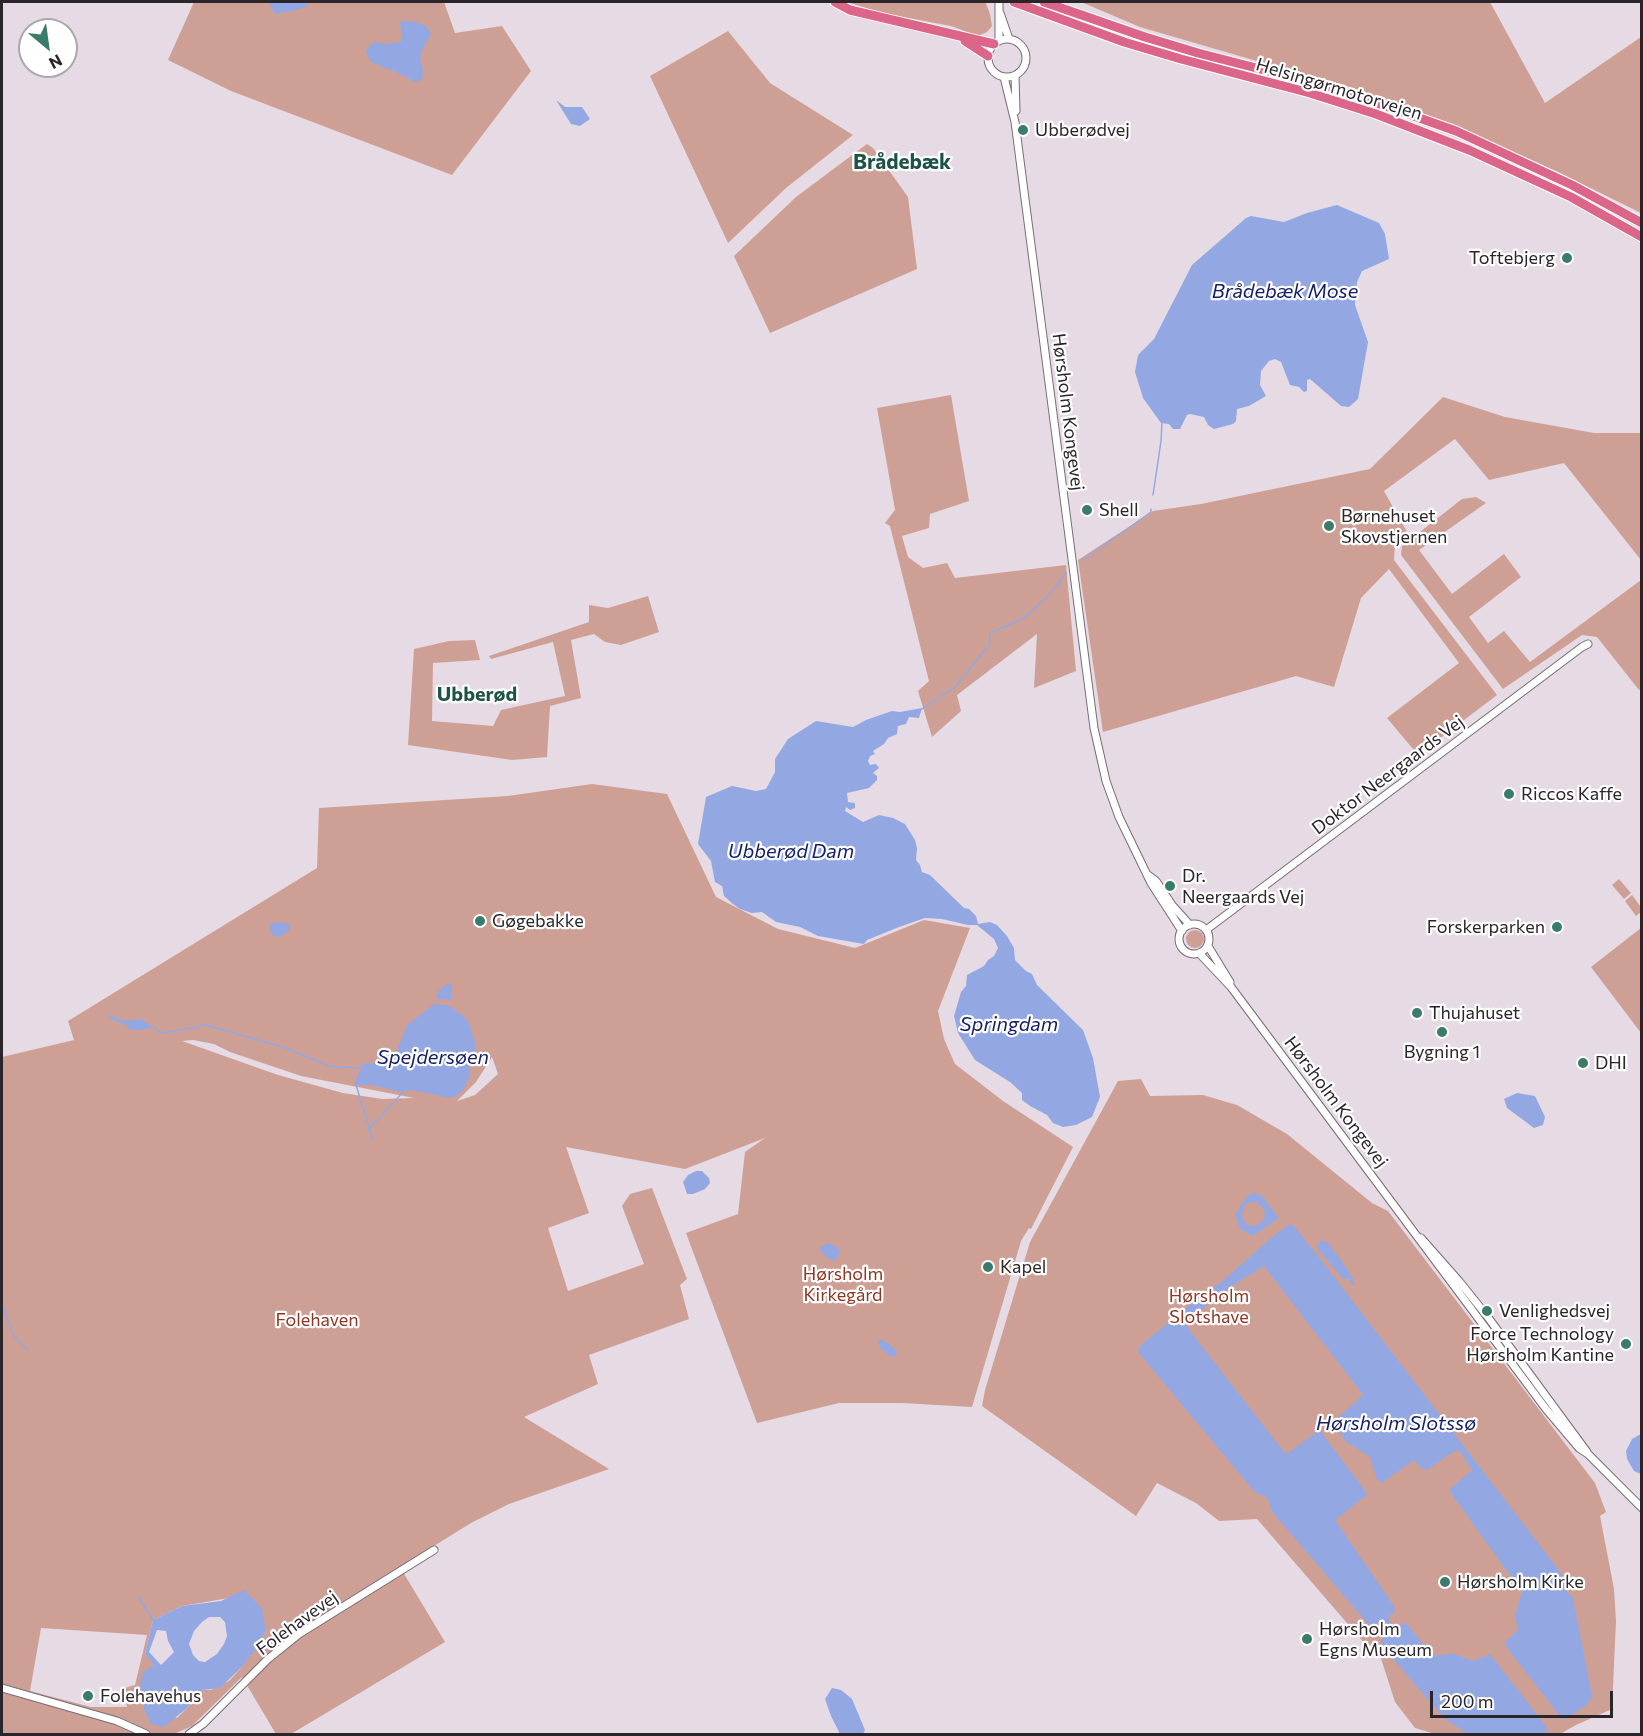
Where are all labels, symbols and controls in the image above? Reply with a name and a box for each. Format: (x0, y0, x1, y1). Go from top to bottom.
north arrow (18, 18, 78, 78)
text: N (46, 51, 66, 74)
street label: Helsingørmotorvejen (1253, 53, 1425, 125)
place label: Ubberødvej (1035, 119, 1130, 141)
marker: Ubberødvej (1016, 123, 1030, 137)
district label: Brådebæk (853, 149, 951, 175)
place label: Toftebjerg (1469, 247, 1555, 269)
marker: Toftebjerg (1560, 251, 1574, 265)
water label: Brådebæk Mose (1212, 279, 1358, 303)
street label: Hørsholm Kongevej (1048, 332, 1088, 492)
place label: Shell (1099, 499, 1139, 521)
marker: Shell (1080, 503, 1094, 517)
place label: Børnehuset Skovstjernen (1341, 505, 1447, 548)
marker: Børnehuset Skovstjernen (1322, 519, 1336, 533)
district label: Ubberød (437, 682, 517, 706)
street label: Doktor Neergaards Vej (1308, 711, 1468, 839)
place label: Riccos Kaffe (1521, 783, 1622, 805)
marker: Riccos Kaffe (1502, 787, 1516, 801)
water label: Ubberød Dam (728, 839, 854, 863)
place label: Dr. Neergaards Vej (1182, 865, 1304, 908)
marker: Dr. Neergaards Vej (1163, 879, 1177, 893)
place label: Gøgebakke (492, 910, 584, 932)
marker: Gøgebakke (473, 914, 487, 928)
place label: Forskerparken (1427, 916, 1545, 938)
marker: Forskerparken (1550, 920, 1564, 934)
place label: Thujahuset (1429, 1002, 1520, 1024)
marker: Thujahuset (1410, 1006, 1424, 1020)
water label: Springdam (960, 1012, 1058, 1036)
marker: Bygning 1 (1435, 1025, 1449, 1039)
street label: Hørsholm Kongevej (1280, 1032, 1392, 1172)
place label: Bygning 1 (1404, 1041, 1480, 1063)
water label: Spejdersøen (377, 1045, 489, 1069)
place label: DHI (1595, 1052, 1627, 1074)
marker: DHI (1576, 1056, 1590, 1070)
place label: Kapel (1000, 1256, 1046, 1278)
marker: Kapel (981, 1260, 995, 1274)
park label: Hørsholm Kirkegård (803, 1263, 883, 1306)
park label: Hørsholm Slotshave (1169, 1285, 1249, 1328)
place label: Venlighedsvej (1499, 1300, 1610, 1322)
marker: Venlighedsvej (1480, 1304, 1494, 1318)
park label: Folehaven (276, 1309, 358, 1331)
place label: Force Technology Hørsholm Kantine (1466, 1323, 1614, 1366)
marker: Force Technology Hørsholm Kantine (1619, 1337, 1633, 1351)
water label: Hørsholm Slotssø (1316, 1411, 1476, 1435)
place label: Hørsholm Kirke (1457, 1571, 1584, 1593)
marker: Hørsholm Kirke (1438, 1575, 1452, 1589)
street label: Folehavevej (252, 1586, 342, 1660)
place label: Hørsholm Egns Museum (1319, 1618, 1432, 1660)
marker: Hørsholm Egns Museum (1300, 1632, 1314, 1646)
scale bar (1433, 1679, 1616, 1717)
place label: Folehavehus (100, 1685, 201, 1707)
marker: Folehavehus (81, 1689, 95, 1703)
text: 200 m (1441, 1690, 1494, 1712)

